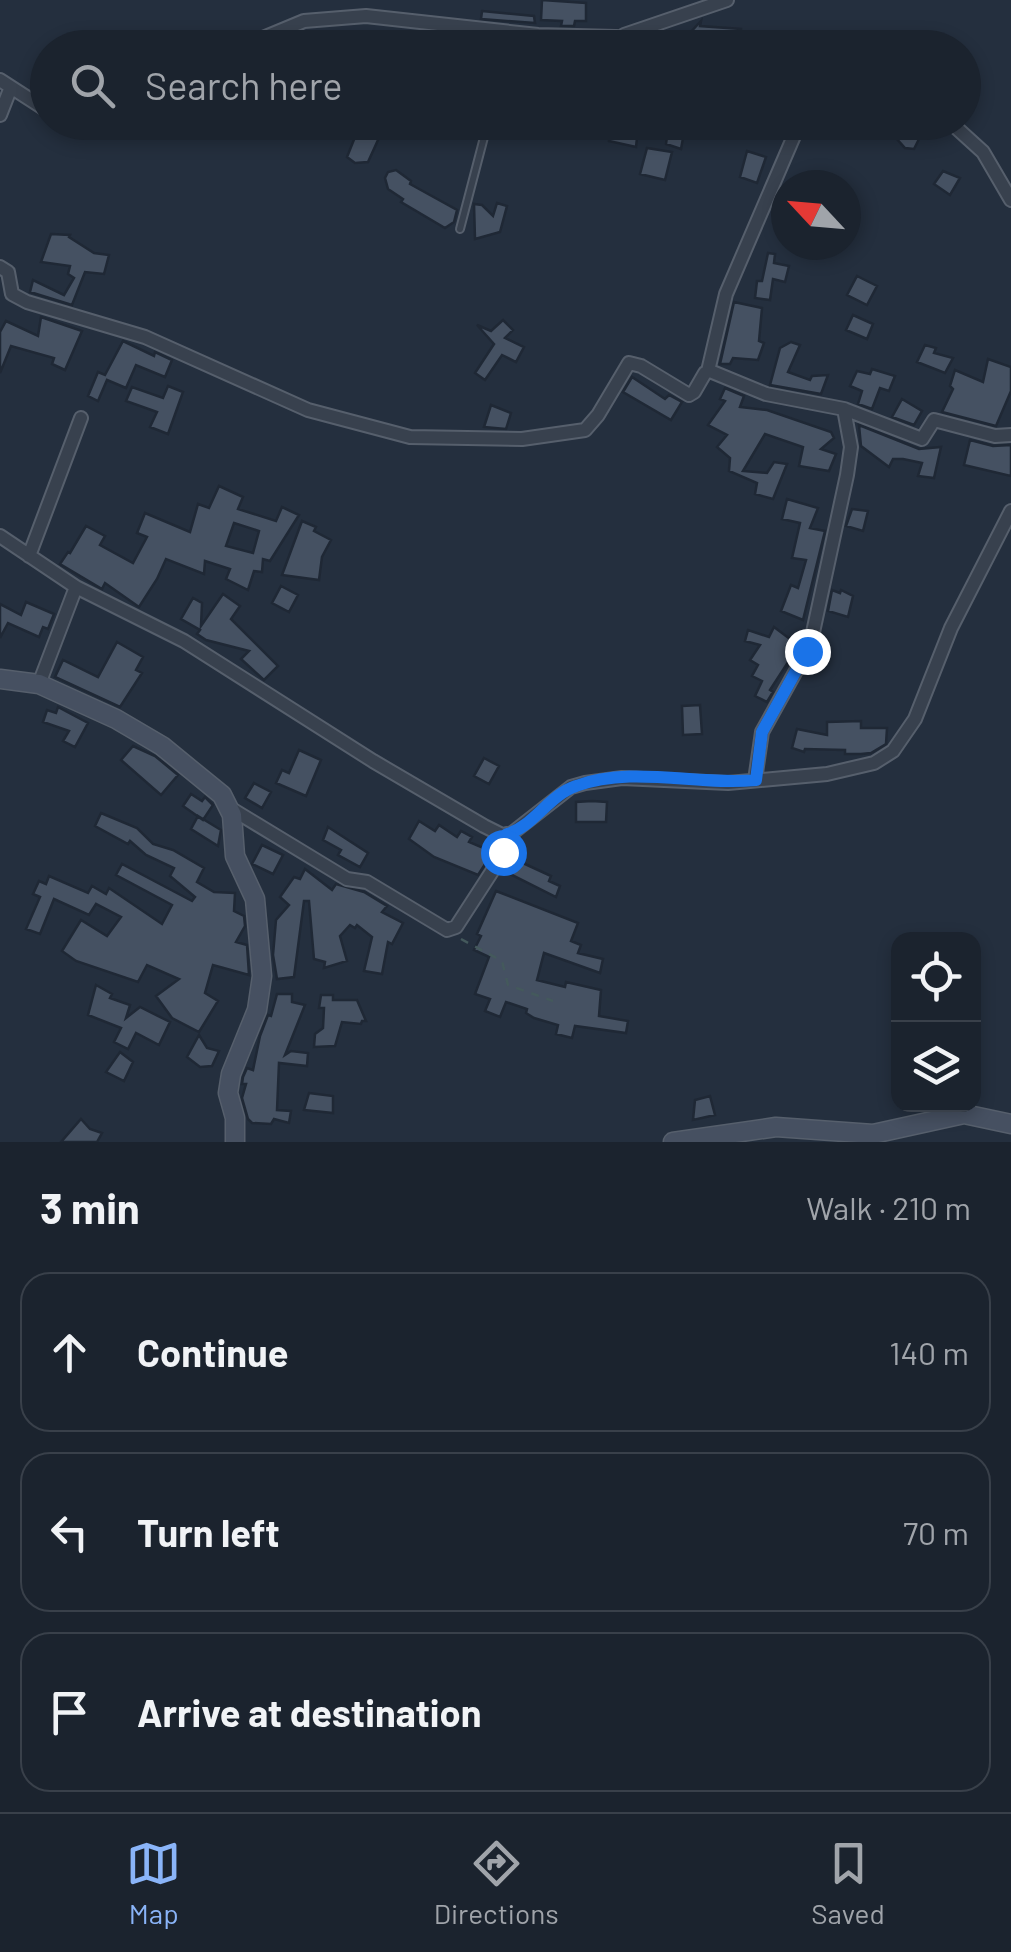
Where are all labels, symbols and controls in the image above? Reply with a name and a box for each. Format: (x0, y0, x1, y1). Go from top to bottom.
search box (30, 30, 981, 140)
icon: search (65, 58, 120, 113)
text: Search here (145, 62, 343, 108)
north arrow (771, 170, 861, 260)
route end (785, 629, 831, 675)
route start (481, 830, 527, 876)
map controls (891, 932, 981, 1112)
button: locate (891, 932, 981, 1022)
button: layers (891, 1022, 981, 1112)
text: 3 min (40, 1182, 140, 1232)
text: Walk · 210 m (806, 1188, 971, 1226)
icon: ahead (42, 1325, 97, 1380)
text: Continue (137, 1329, 288, 1375)
text: 140 m (889, 1333, 969, 1371)
icon: left (42, 1505, 97, 1560)
text: Turn left (137, 1509, 280, 1555)
text: 70 m (903, 1513, 969, 1551)
icon: arrive (42, 1685, 97, 1740)
text: Arrive at destination (137, 1689, 482, 1735)
tab: Map (126, 1836, 181, 1930)
tab: Directions (434, 1836, 559, 1930)
tab: Saved (811, 1836, 885, 1930)

